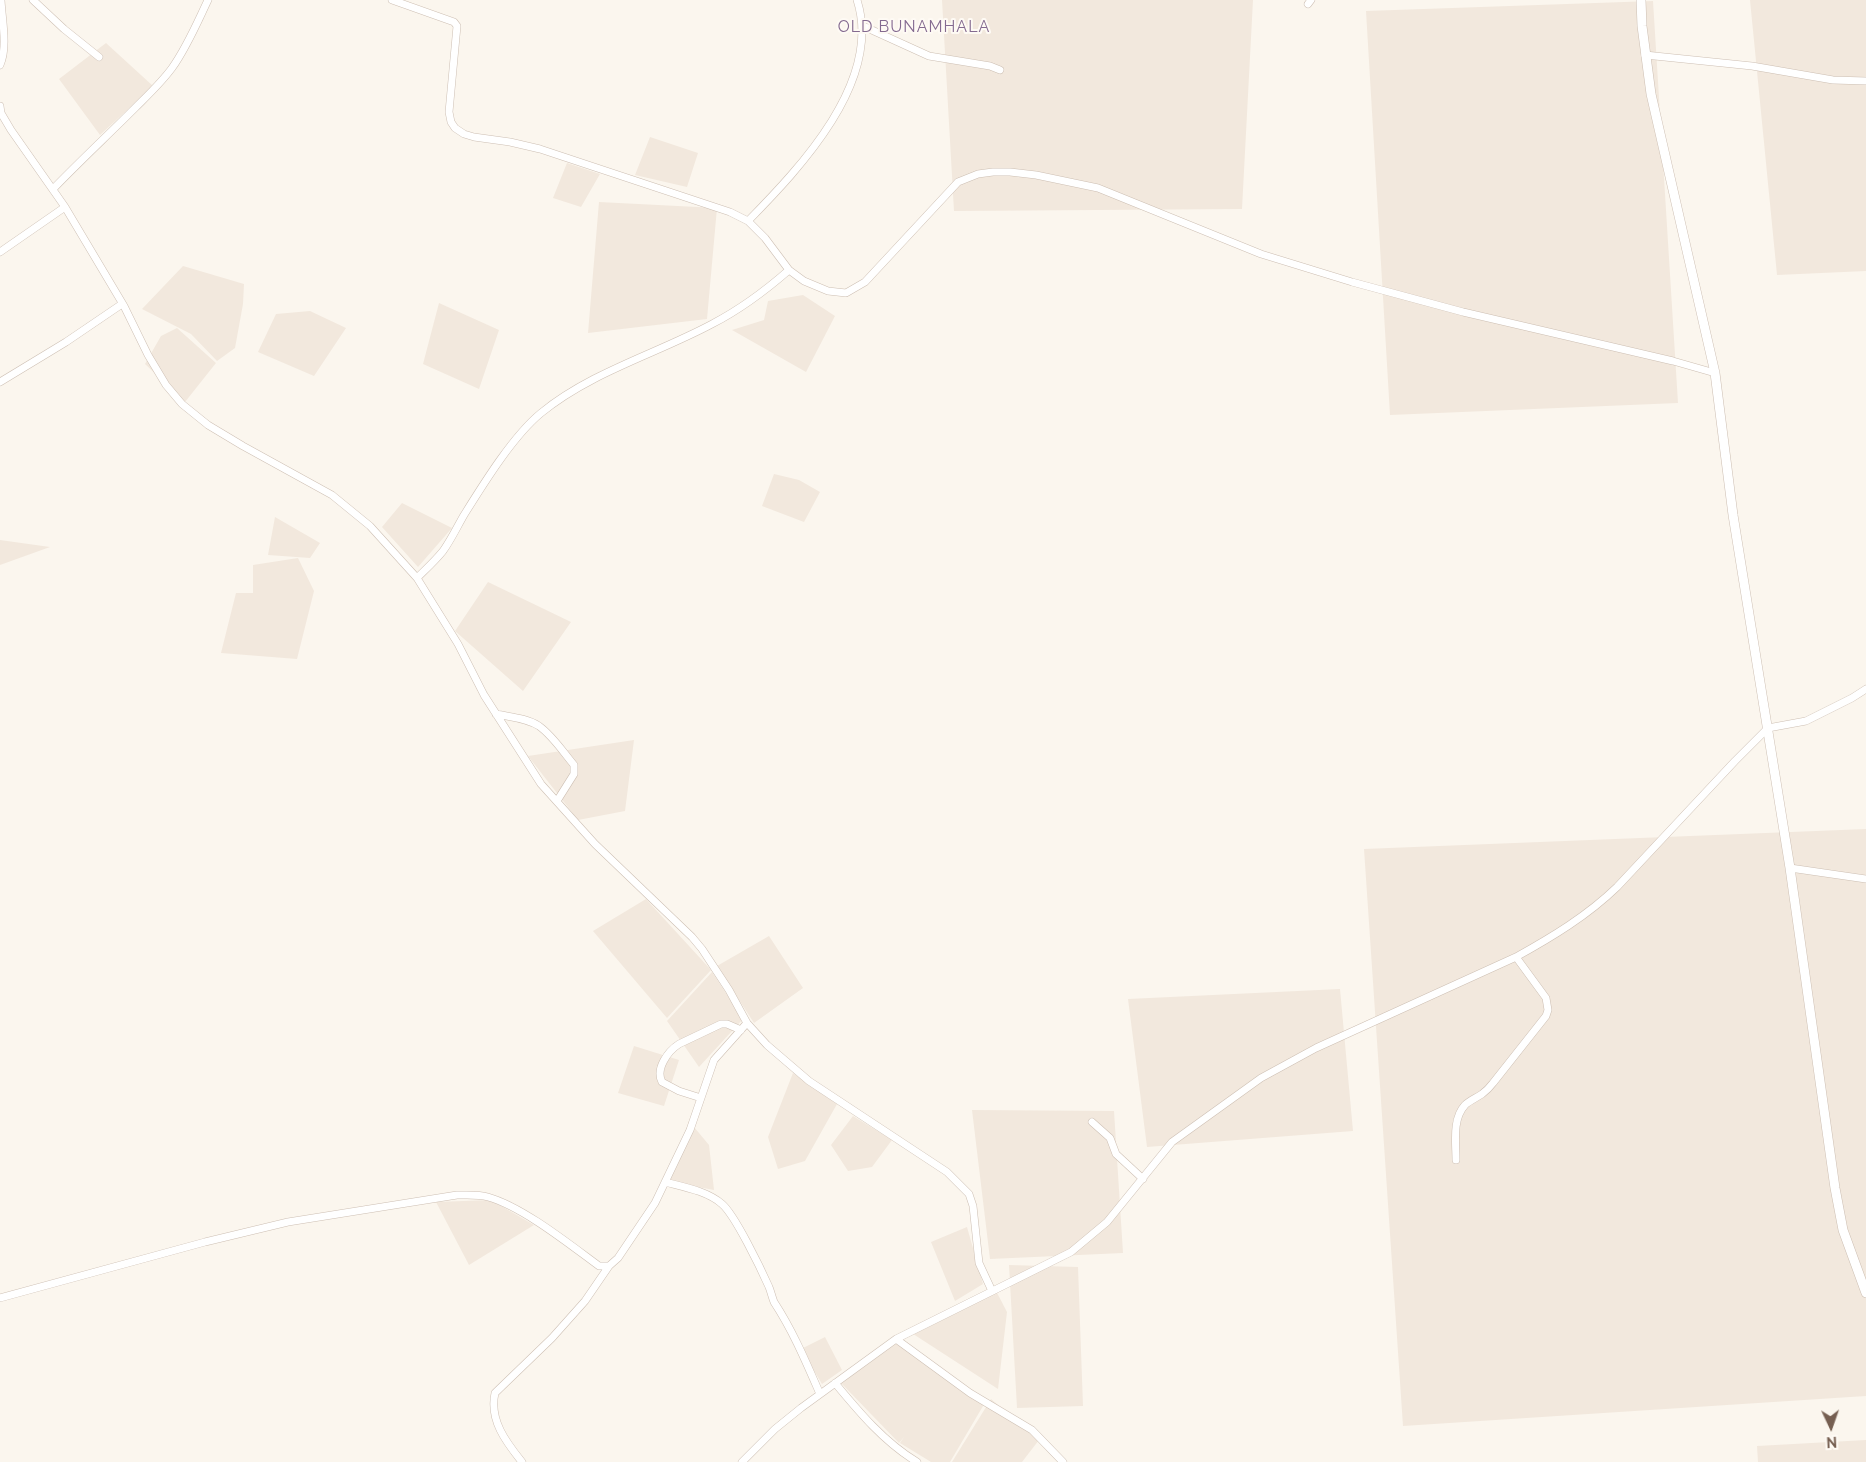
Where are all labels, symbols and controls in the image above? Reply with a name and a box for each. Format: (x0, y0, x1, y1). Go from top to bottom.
district label: OLD BUNAMHALA (836, 17, 992, 37)
north arrow (1806, 1402, 1856, 1452)
text: N (1826, 1434, 1838, 1450)

